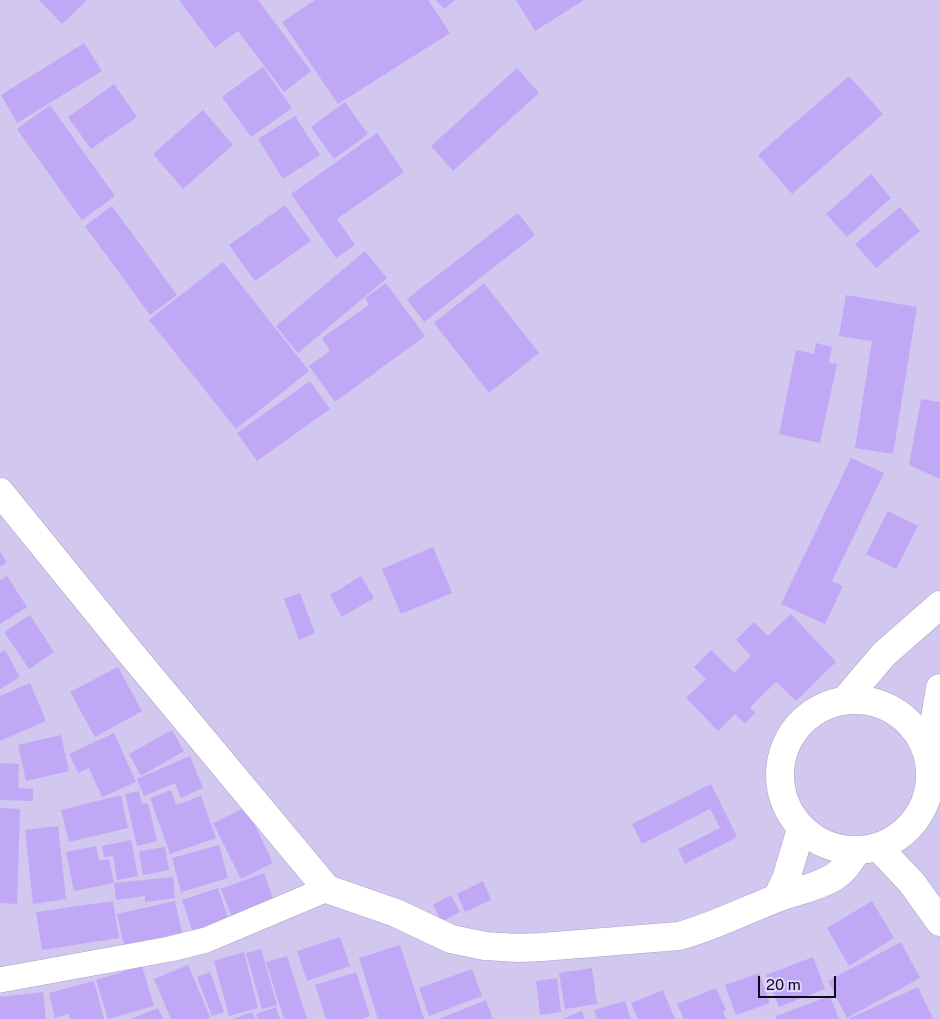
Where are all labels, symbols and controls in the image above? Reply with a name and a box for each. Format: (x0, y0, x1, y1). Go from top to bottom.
scale bar (760, 966, 838, 998)
text: 20 m (766, 976, 801, 993)

